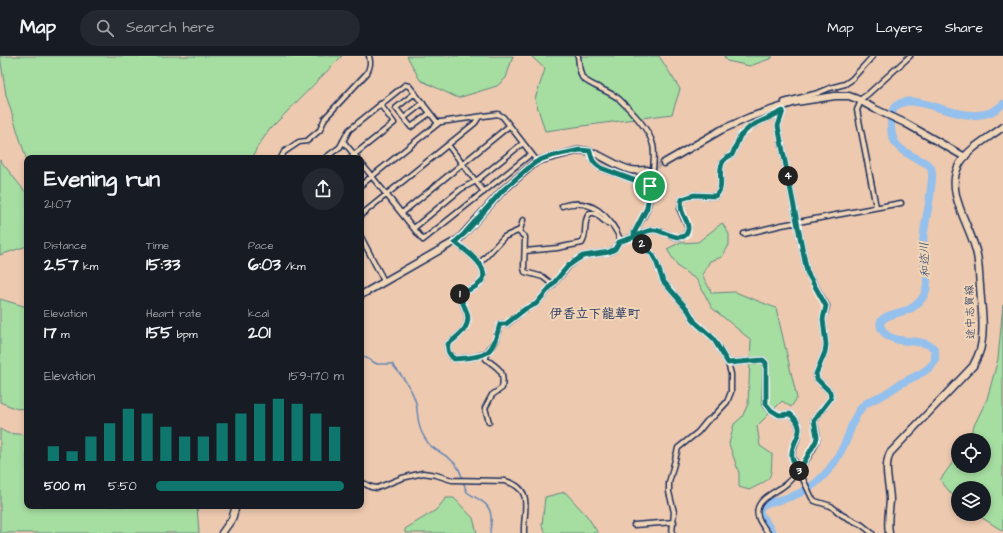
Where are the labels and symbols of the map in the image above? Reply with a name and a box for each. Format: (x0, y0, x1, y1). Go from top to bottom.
pin: 4 (778, 166, 798, 186)
pin (633, 169, 667, 203)
pin: 2 (632, 234, 652, 254)
water label: 和迩川 (916, 242, 934, 278)
pin: 1 (450, 284, 470, 304)
street label: 途中志賀線 (962, 284, 978, 340)
district label: 伊香立下龍華町 (549, 305, 641, 323)
pin: 3 (789, 461, 809, 481)

